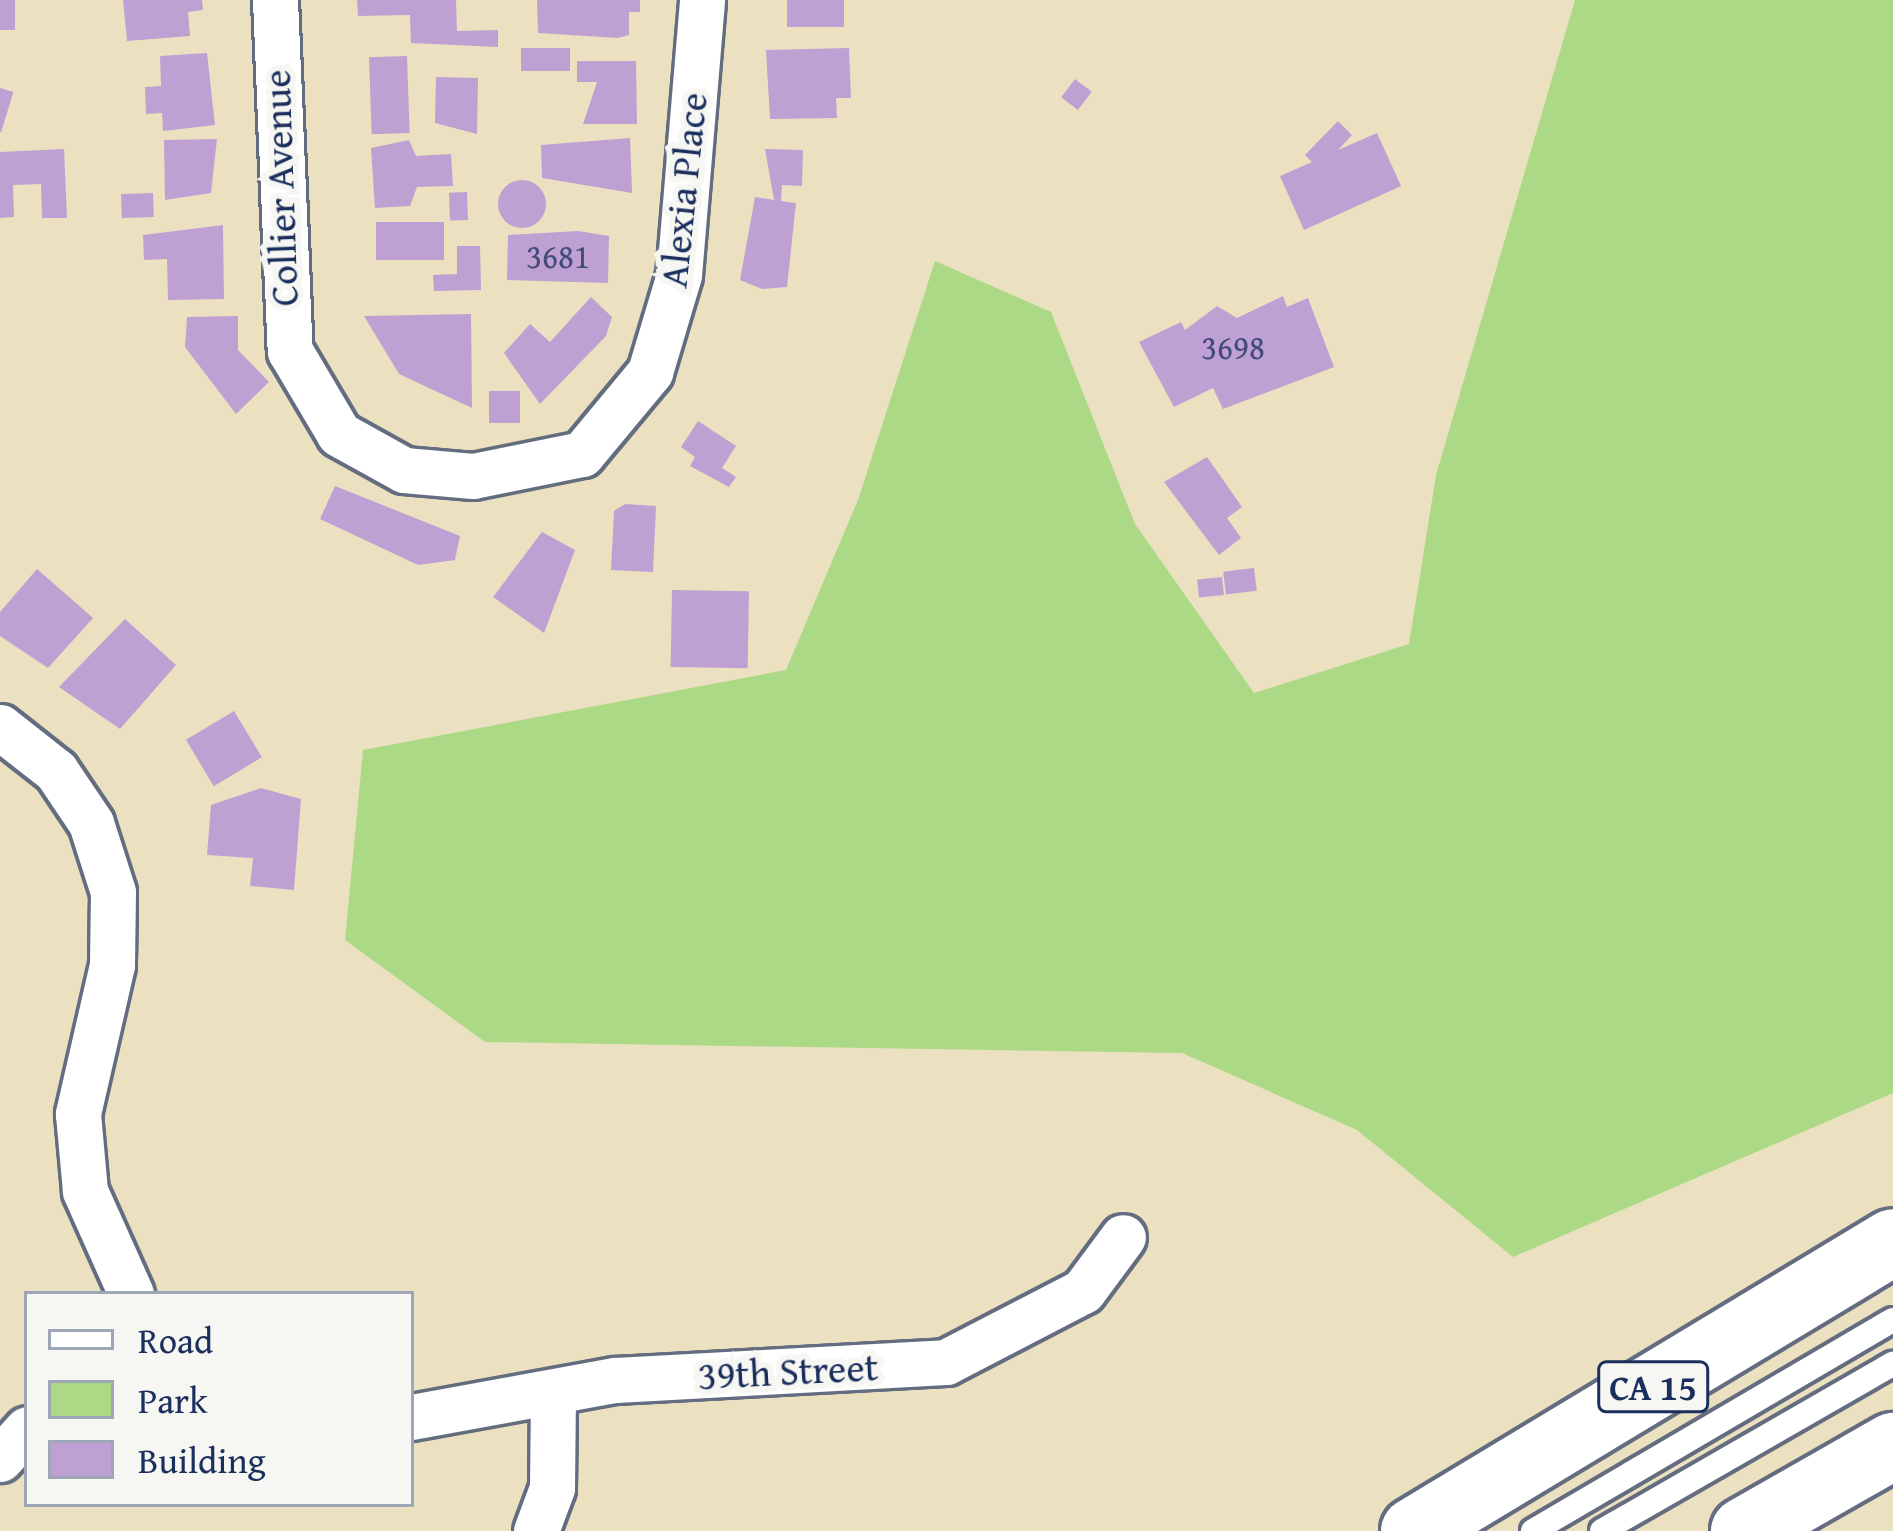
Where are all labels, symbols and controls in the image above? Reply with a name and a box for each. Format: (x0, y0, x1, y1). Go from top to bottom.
street label: Collier Avenue (252, 69, 308, 307)
street label: Alexia Place (649, 90, 717, 290)
house number: 3681 (526, 237, 590, 277)
house number: 3698 (1201, 328, 1265, 368)
legend (24, 1291, 414, 1507)
text: Road (138, 1313, 213, 1366)
street label: 39th Street (697, 1343, 879, 1399)
road number: CA 15 (1596, 1357, 1710, 1417)
text: Park (138, 1373, 208, 1426)
text: Building (138, 1433, 266, 1486)

